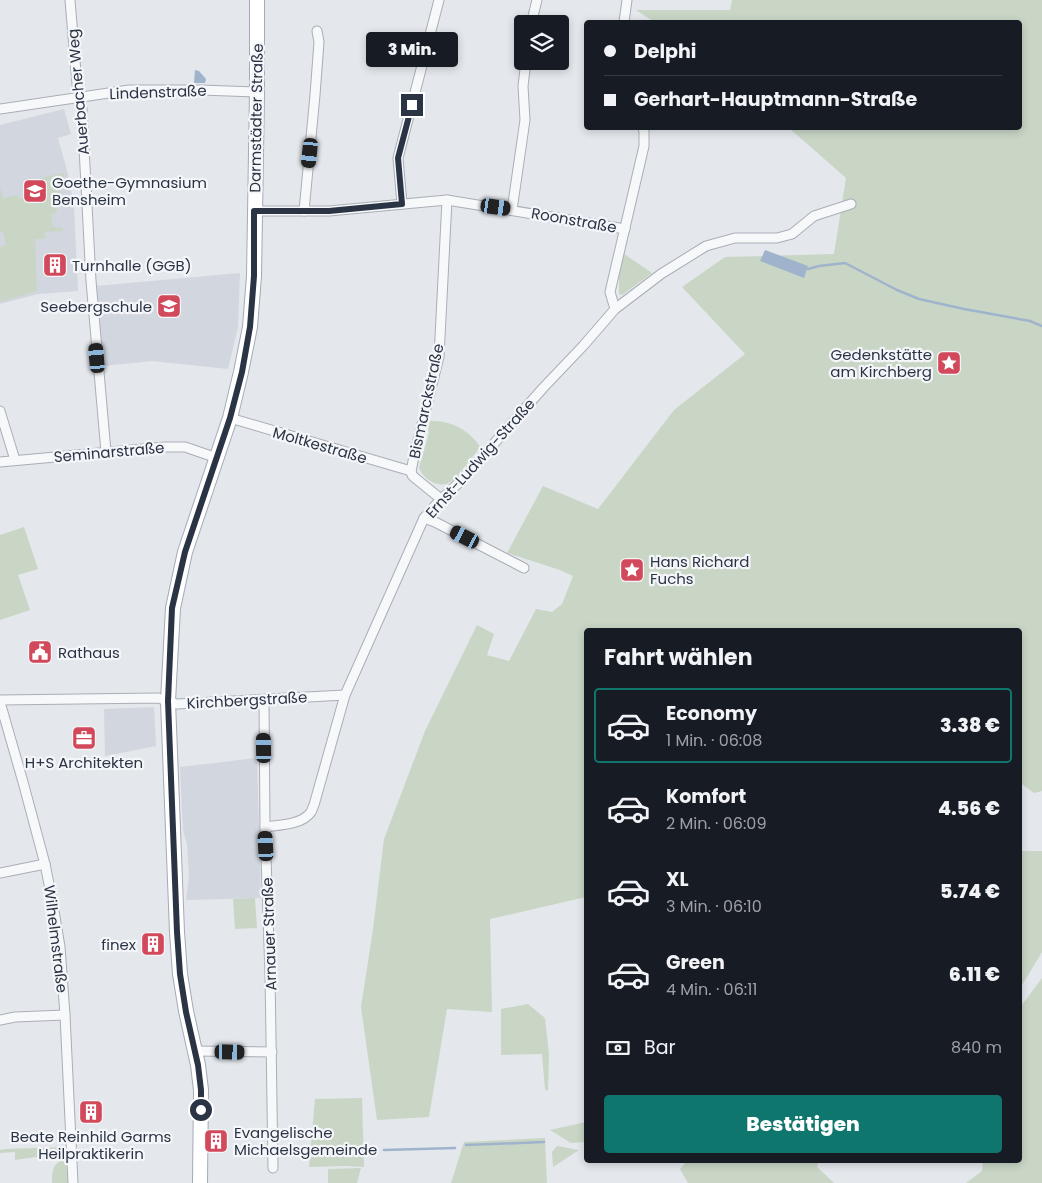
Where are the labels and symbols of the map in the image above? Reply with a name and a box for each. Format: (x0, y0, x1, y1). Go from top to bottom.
street label: Auerbacher Weg (62, 28, 94, 156)
callout: 3 Min. (366, 32, 458, 68)
street label: Darmstädter Straße (244, 43, 268, 193)
street label: Lindenstraße (109, 80, 207, 104)
route end (401, 94, 423, 116)
car (300, 137, 319, 169)
place label: Goethe-Gymnasium Bensheim (52, 172, 207, 210)
school or university icon: Goethe-Gymnasium Bensheim (22, 178, 48, 204)
car (480, 197, 511, 217)
street label: Roonstraße (530, 202, 618, 238)
building icon: Turnhalle (GGB) (42, 252, 68, 278)
place label: Turnhalle (GGB) (72, 255, 192, 276)
school or university icon: Seebergschule (156, 293, 182, 319)
place label: Seebergschule (40, 296, 152, 317)
street label: Bismarckstraße (404, 341, 448, 461)
car (88, 342, 105, 374)
place label: Gedenkstätte am Kirchberg (830, 344, 932, 382)
place icon: Gedenkstätte am Kirchberg (936, 350, 962, 376)
street label: Ernst-Ludwig-Straße (420, 394, 540, 522)
street label: Moltkestraße (270, 422, 370, 468)
street label: Seminarstraße (53, 437, 165, 467)
car (448, 524, 481, 550)
place label: Hans Richard Fuchs (650, 551, 749, 589)
place icon: Hans Richard Fuchs (619, 557, 645, 583)
public building icon: Rathaus (27, 639, 53, 665)
place label: Rathaus (58, 642, 120, 663)
street label: Kirchbergstraße (186, 686, 308, 714)
office icon: H+S Architekten (71, 725, 97, 751)
car (256, 733, 271, 763)
place label: H+S Architekten (25, 752, 143, 773)
car (257, 831, 274, 861)
street label: Arnauer Straße (257, 877, 281, 991)
street label: Wilhelmstraße (39, 884, 73, 994)
building icon: finex (140, 931, 166, 957)
place label: finex (101, 934, 136, 955)
car (214, 1044, 245, 1060)
building icon: Beate Reinhild Garms Heilpraktikerin (78, 1099, 104, 1125)
route start (190, 1099, 212, 1121)
place label: Evangelische Michaelsgemeinde (234, 1122, 377, 1160)
place label: Beate Reinhild Garms Heilpraktikerin (11, 1126, 172, 1164)
building icon: Evangelische Michaelsgemeinde (203, 1128, 229, 1154)

